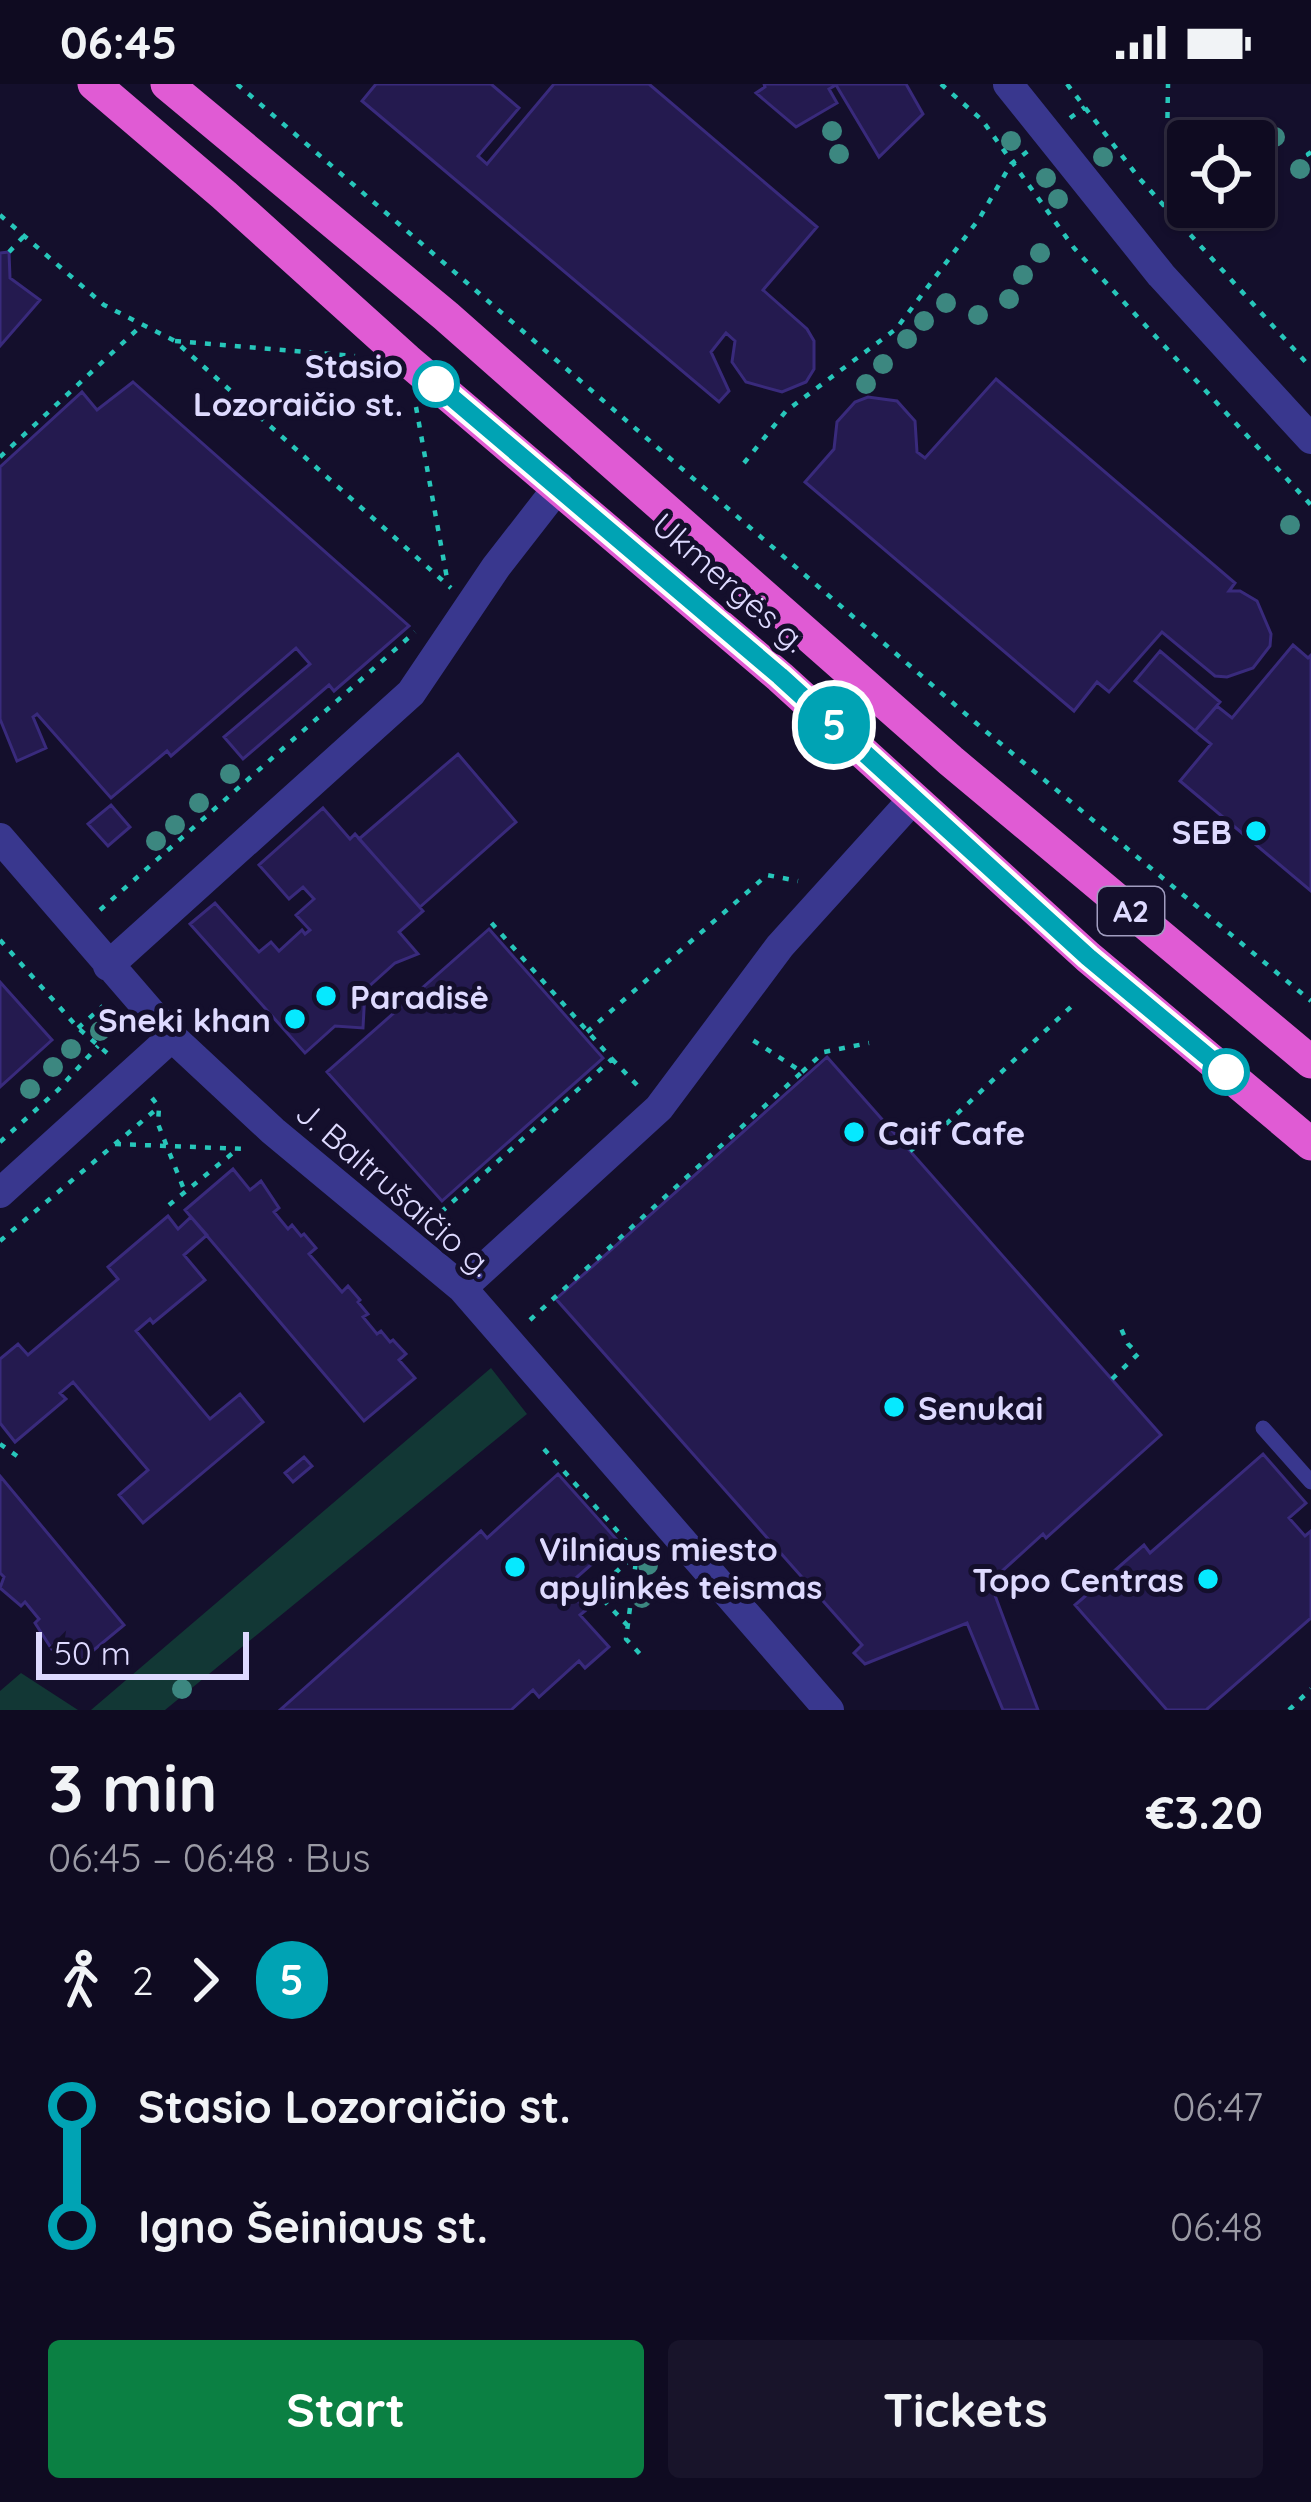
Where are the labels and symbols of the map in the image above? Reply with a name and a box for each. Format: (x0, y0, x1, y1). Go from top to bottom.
place label: Stasio Lozoraičio st. (193, 345, 403, 424)
marker: Stasio Lozoraičio st. (414, 362, 458, 406)
street label: Ukmergės g. (644, 504, 816, 660)
line badge: 5 (795, 686, 873, 764)
place label: SEB (1172, 811, 1232, 852)
marker: SEB (1243, 818, 1269, 844)
road number: A2 (1098, 887, 1164, 935)
place label: Paradisė (350, 976, 489, 1017)
marker: Paradisė (313, 983, 339, 1009)
place label: Sneki khan (98, 999, 271, 1040)
marker: Sneki khan (282, 1006, 308, 1032)
unlabelled marker (1204, 1050, 1248, 1094)
street label: J. Baltrušaičio g. (288, 1091, 502, 1285)
place label: Caif Cafe (878, 1112, 1025, 1153)
marker: Caif Cafe (841, 1119, 867, 1145)
place label: Senukai (918, 1387, 1043, 1428)
marker: Senukai (881, 1394, 907, 1420)
place label: Vilniaus miesto apylinkės teismas (539, 1528, 822, 1607)
marker: Vilniaus miesto apylinkės teismas (502, 1554, 528, 1580)
place label: Topo Centras (972, 1559, 1184, 1600)
marker: Topo Centras (1195, 1566, 1221, 1592)
scale bar (36, 1626, 249, 1679)

